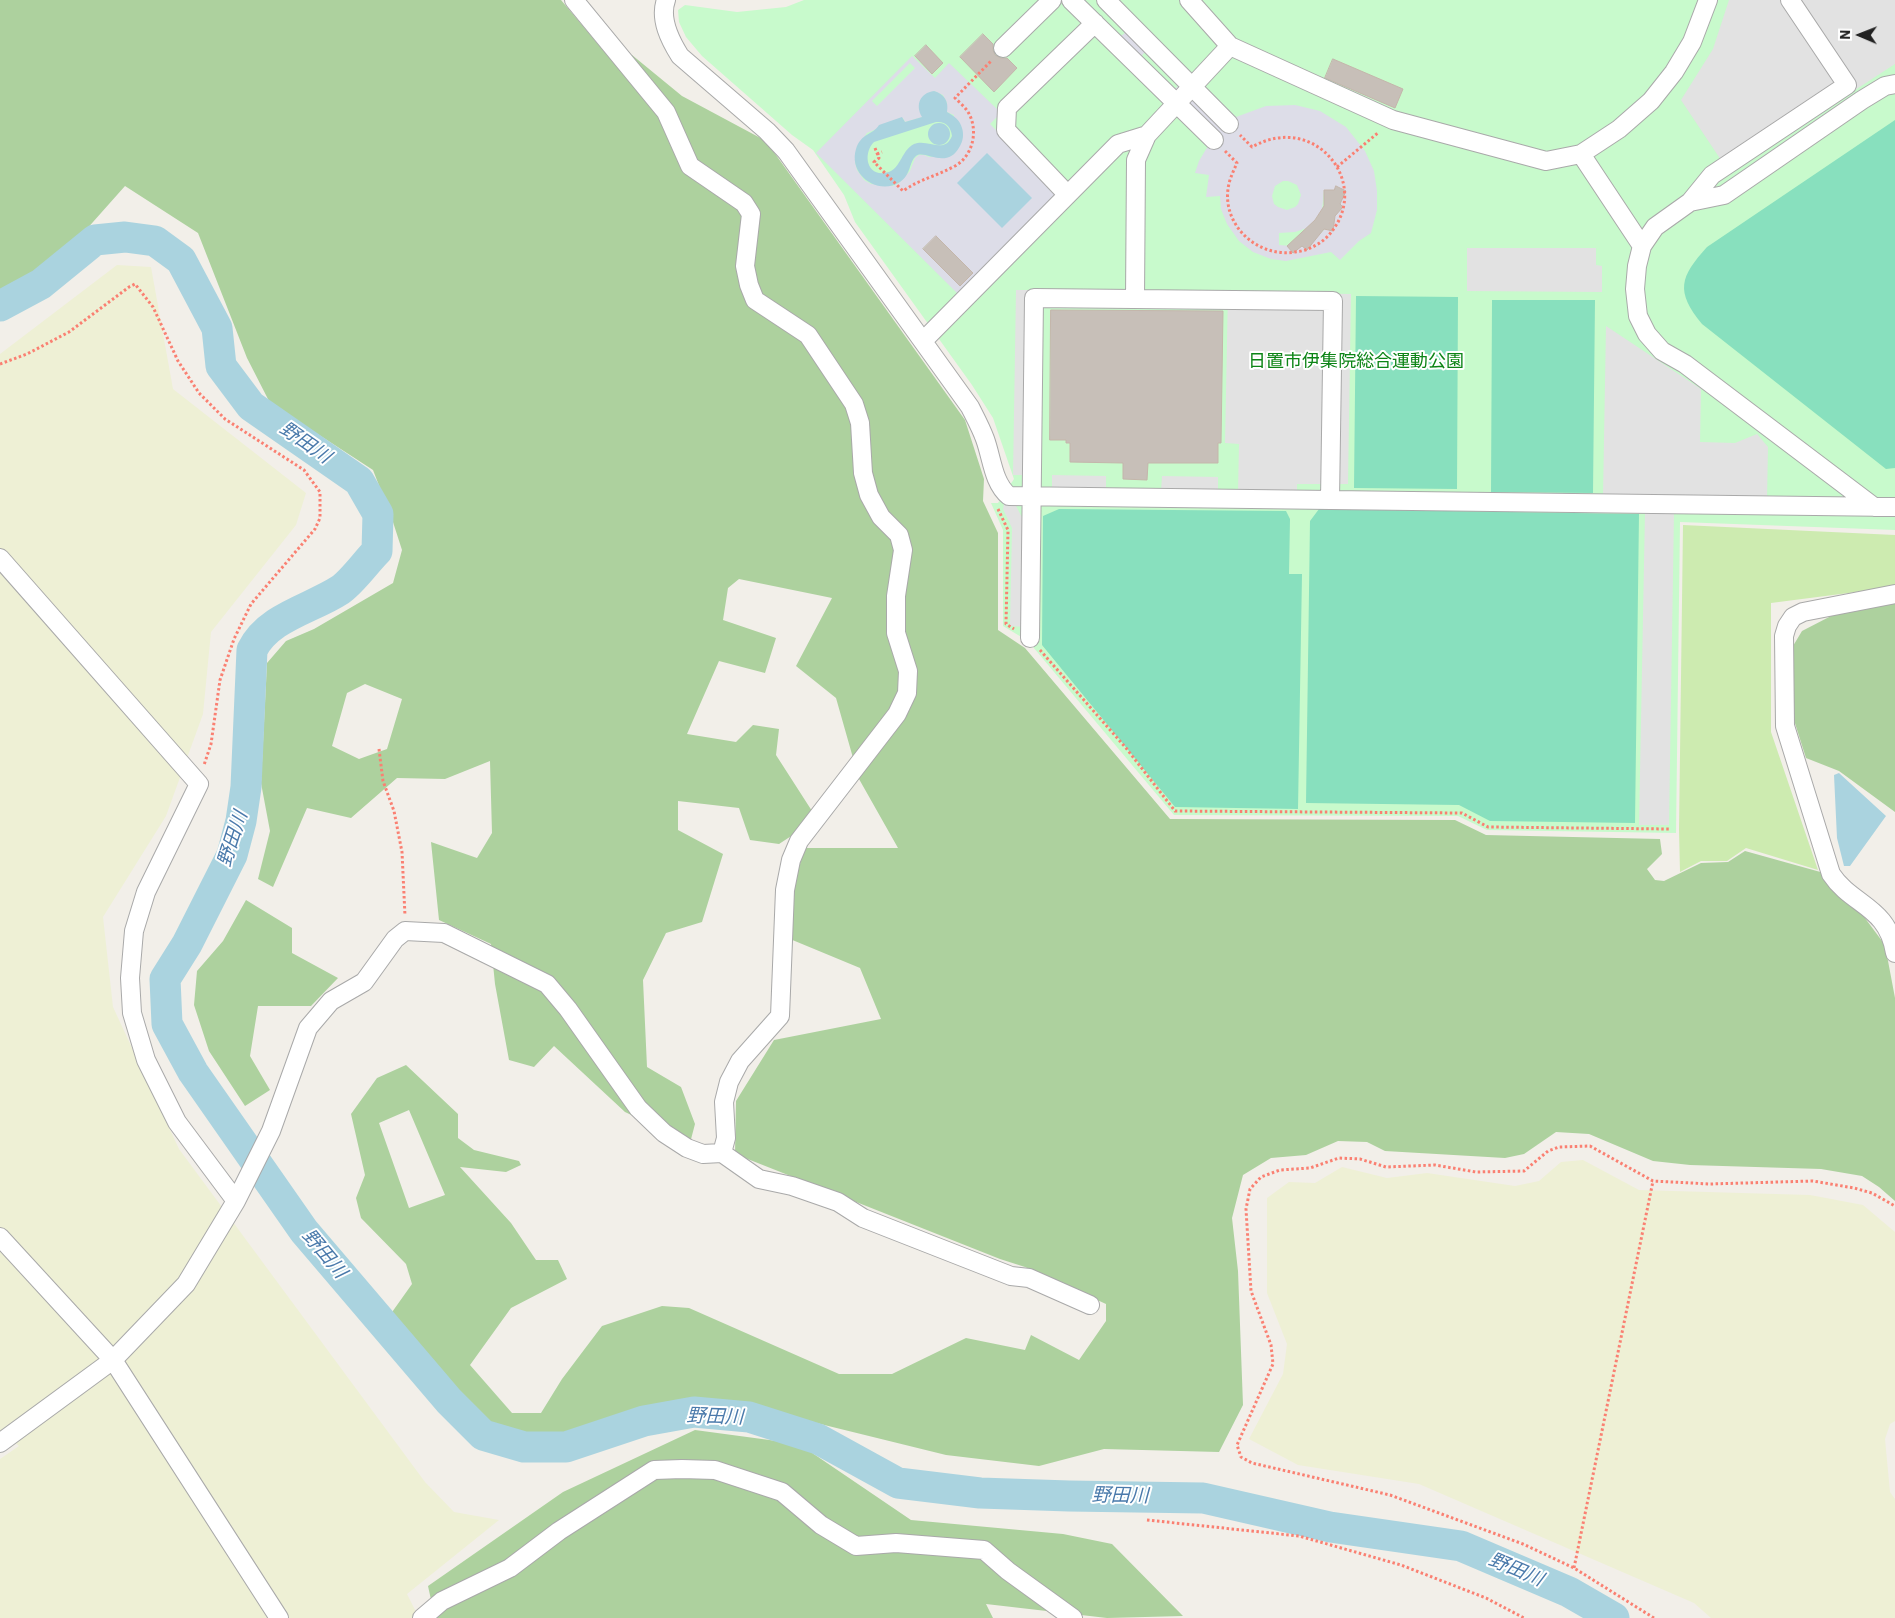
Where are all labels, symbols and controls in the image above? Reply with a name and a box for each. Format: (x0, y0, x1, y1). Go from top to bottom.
north arrow (1835, 10, 1885, 60)
text: N (1836, 30, 1854, 40)
park label: 日置市伊集院総合運動公園 (1248, 351, 1464, 373)
water label: 野田川 (275, 417, 335, 469)
water label: 野田川 (213, 808, 253, 870)
water label: 野田川 (297, 1225, 351, 1283)
water label: 野田川 (686, 1405, 744, 1429)
water label: 野田川 (1091, 1484, 1149, 1508)
water label: 野田川 (1485, 1548, 1547, 1592)

